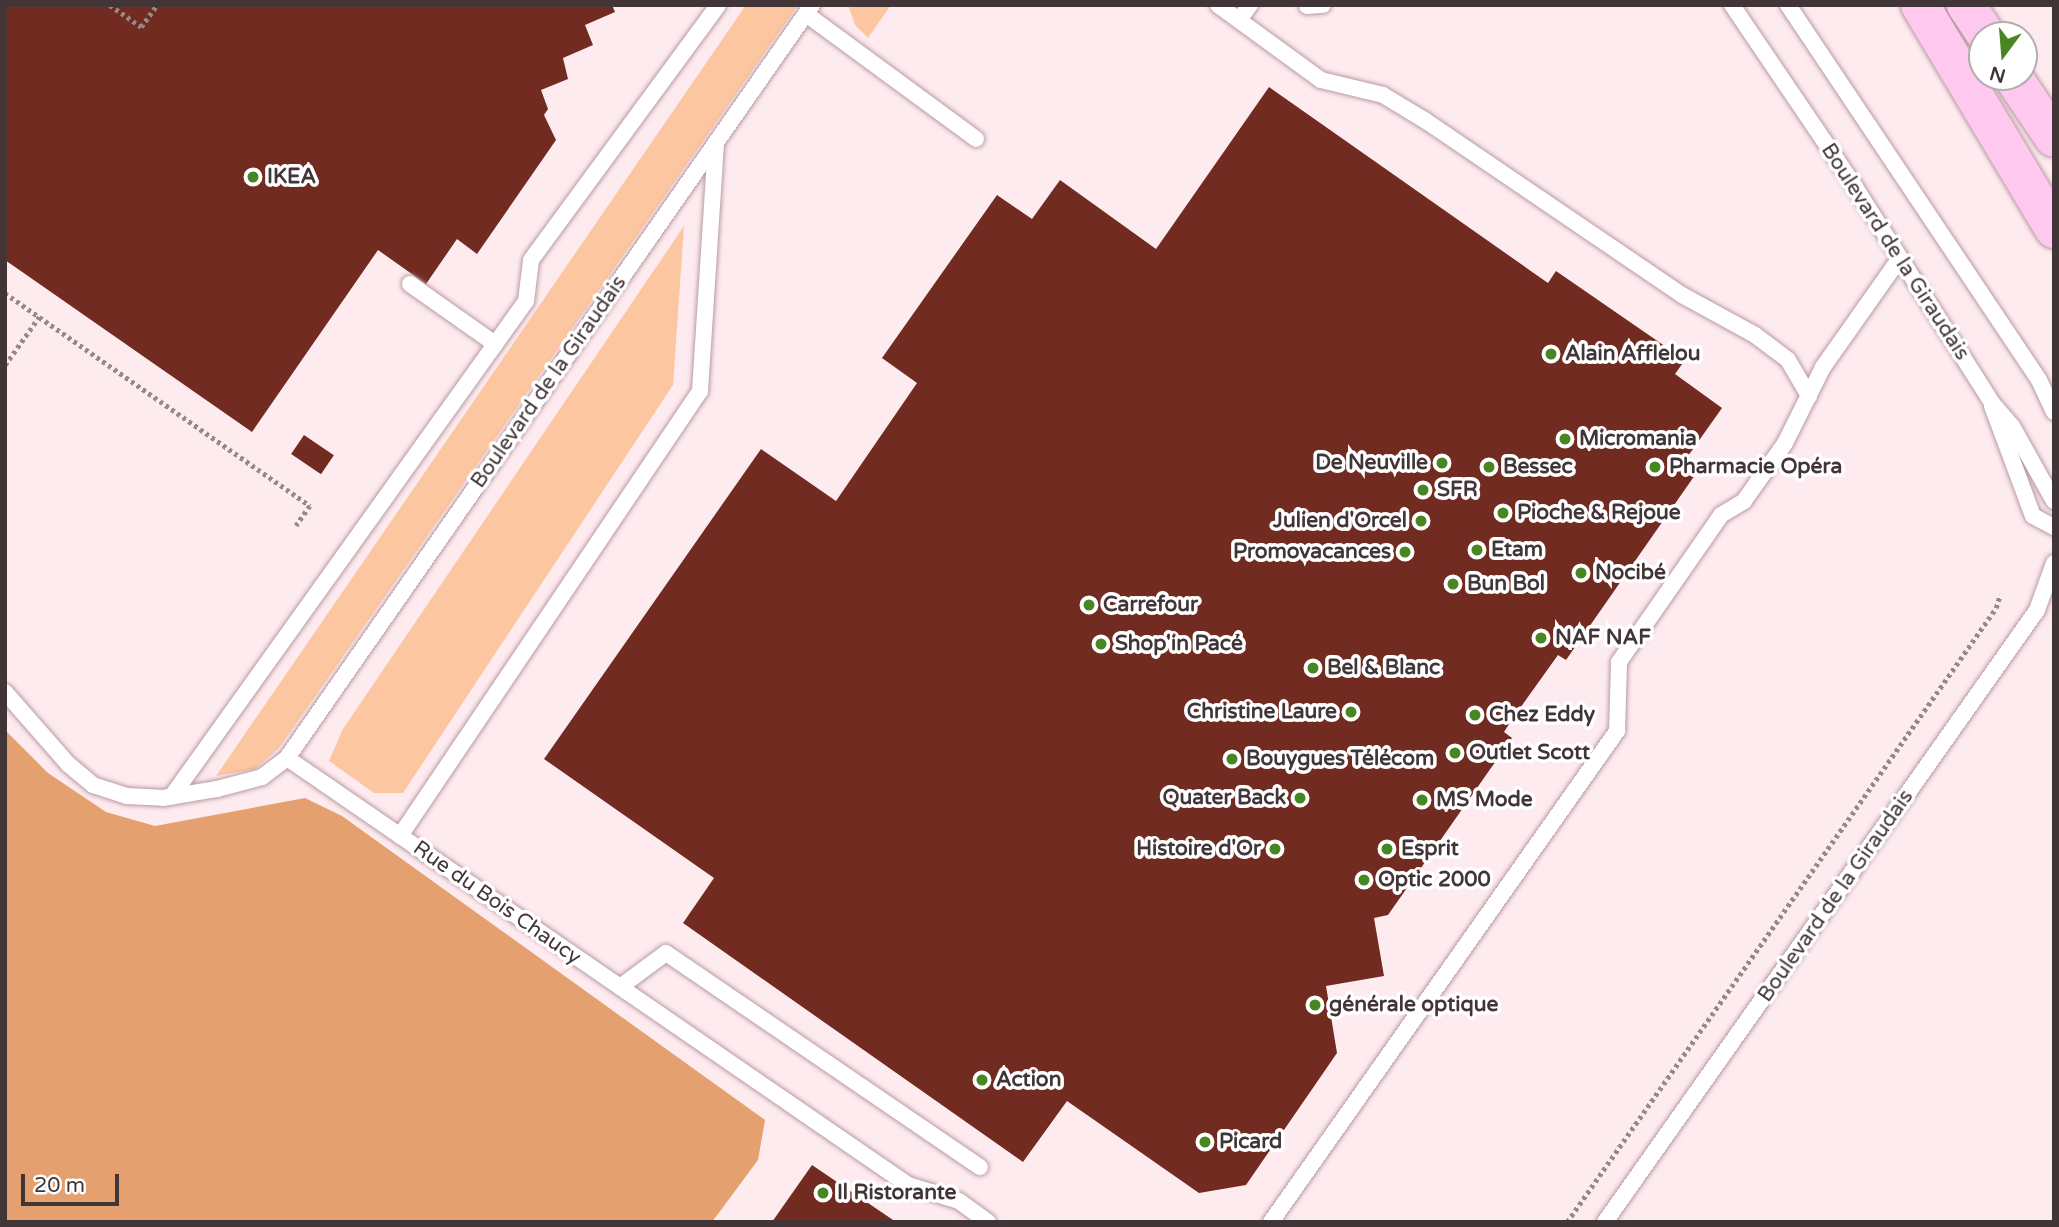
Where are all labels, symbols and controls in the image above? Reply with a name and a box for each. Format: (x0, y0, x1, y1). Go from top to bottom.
north arrow (1968, 21, 2038, 91)
text: N (1987, 62, 2008, 87)
street label: Boulevard de la Giraudais (1815, 139, 1975, 365)
place label: IKEA (267, 164, 316, 190)
marker: IKEA (245, 169, 261, 185)
street label: Boulevard de la Giraudais (466, 271, 632, 493)
place label: Alain Afflelou (1565, 341, 1701, 367)
marker: Alain Afflelou (1543, 346, 1559, 362)
place label: Micromania (1579, 426, 1697, 452)
marker: Micromania (1557, 431, 1573, 447)
place label: De Neuville (1315, 450, 1428, 476)
place label: Bessec (1503, 454, 1573, 480)
place label: Pharmacie Opéra (1669, 454, 1842, 480)
marker: De Neuville (1434, 455, 1450, 471)
marker: Bessec (1481, 459, 1497, 475)
marker: Pharmacie Opéra (1647, 459, 1663, 475)
place label: SFR (1437, 477, 1478, 503)
marker: SFR (1415, 482, 1431, 498)
place label: Pioche & Rejoue (1517, 500, 1681, 526)
marker: Pioche & Rejoue (1495, 505, 1511, 521)
place label: Julien d'Orcel (1273, 508, 1407, 534)
marker: Julien d'Orcel (1413, 513, 1429, 529)
place label: Etam (1491, 537, 1543, 563)
place label: Promovacances (1233, 539, 1391, 565)
marker: Etam (1469, 542, 1485, 558)
marker: Promovacances (1397, 544, 1413, 560)
place label: Nocibé (1595, 560, 1666, 586)
marker: Nocibé (1573, 565, 1589, 581)
place label: Bun Bol (1467, 571, 1545, 597)
marker: Bun Bol (1445, 576, 1461, 592)
place label: Carrefour (1103, 592, 1198, 618)
marker: Carrefour (1081, 597, 1097, 613)
place label: NAF NAF (1555, 625, 1651, 651)
marker: NAF NAF (1533, 630, 1549, 646)
place label: Shop'in Pacé (1115, 631, 1243, 657)
marker: Shop'in Pacé (1093, 636, 1109, 652)
place label: Bel & Blanc (1327, 655, 1440, 681)
marker: Bel & Blanc (1305, 660, 1321, 676)
place label: Christine Laure (1187, 699, 1337, 725)
place label: Chez Eddy (1489, 702, 1595, 728)
marker: Christine Laure (1343, 704, 1359, 720)
marker: Chez Eddy (1467, 707, 1483, 723)
place label: Outlet Scott (1469, 740, 1590, 766)
marker: Outlet Scott (1447, 745, 1463, 761)
place label: Bouygues Télécom (1246, 746, 1434, 772)
marker: Bouygues Télécom (1224, 751, 1240, 767)
place label: Quater Back (1163, 785, 1286, 811)
street label: Boulevard de la Giraudais (1753, 785, 1919, 1007)
place label: MS Mode (1436, 787, 1533, 813)
marker: Quater Back (1292, 790, 1308, 806)
marker: MS Mode (1414, 792, 1430, 808)
street label: Rue du Bois Chaucy (408, 836, 586, 970)
place label: Histoire d'Or (1136, 836, 1261, 862)
place label: Esprit (1401, 836, 1459, 862)
marker: Histoire d'Or (1267, 841, 1283, 857)
marker: Esprit (1379, 841, 1395, 857)
place label: Optic 2000 (1378, 867, 1491, 893)
marker: Optic 2000 (1356, 872, 1372, 888)
place label: générale optique (1329, 992, 1498, 1018)
marker: générale optique (1307, 997, 1323, 1013)
place label: Action (996, 1067, 1061, 1093)
marker: Action (974, 1072, 990, 1088)
place label: Picard (1219, 1129, 1282, 1155)
marker: Picard (1197, 1134, 1213, 1150)
scale bar (24, 1160, 122, 1204)
text: 20 m (34, 1173, 85, 1198)
place label: Il Ristorante (837, 1180, 956, 1206)
marker: Il Ristorante (815, 1185, 831, 1201)

